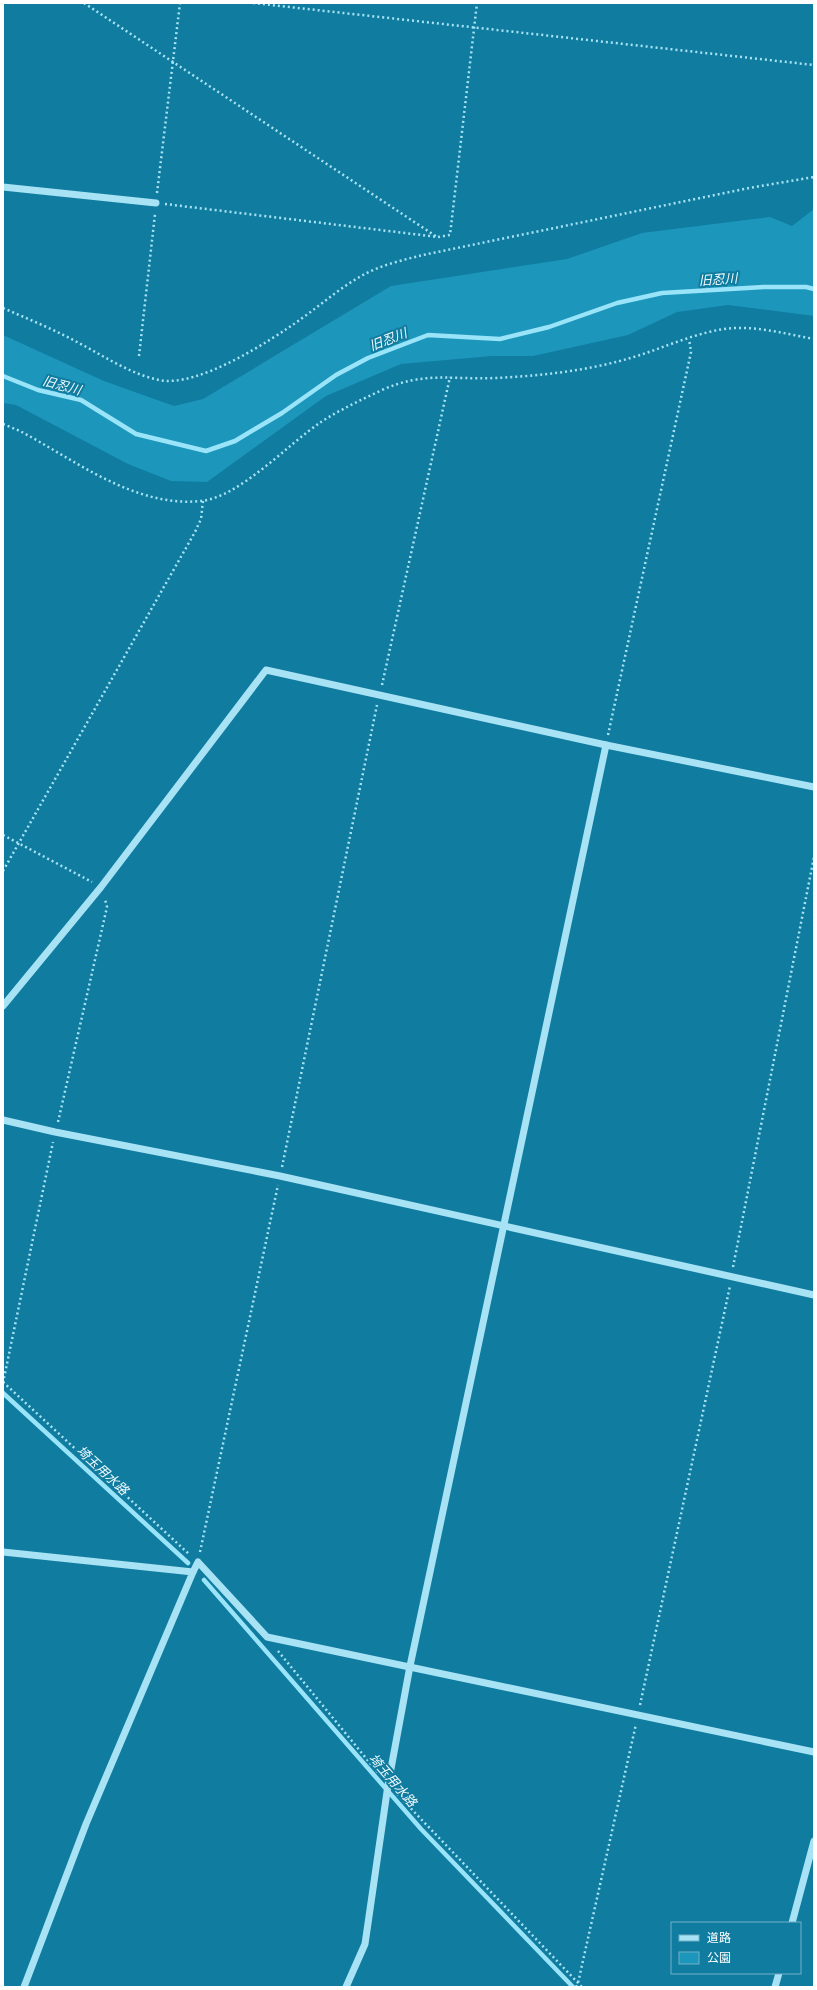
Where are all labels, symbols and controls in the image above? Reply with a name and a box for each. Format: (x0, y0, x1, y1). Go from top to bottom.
water label: 旧忍川 (698, 271, 740, 288)
water label: 旧忍川 (367, 325, 411, 353)
water label: 旧忍川 (41, 373, 85, 398)
water label: 埼玉用水路 (74, 1443, 132, 1499)
water label: 埼玉用水路 (366, 1751, 420, 1811)
legend (671, 1922, 801, 1974)
text: 道路 (707, 1931, 731, 1945)
text: 公園 (707, 1951, 731, 1965)

